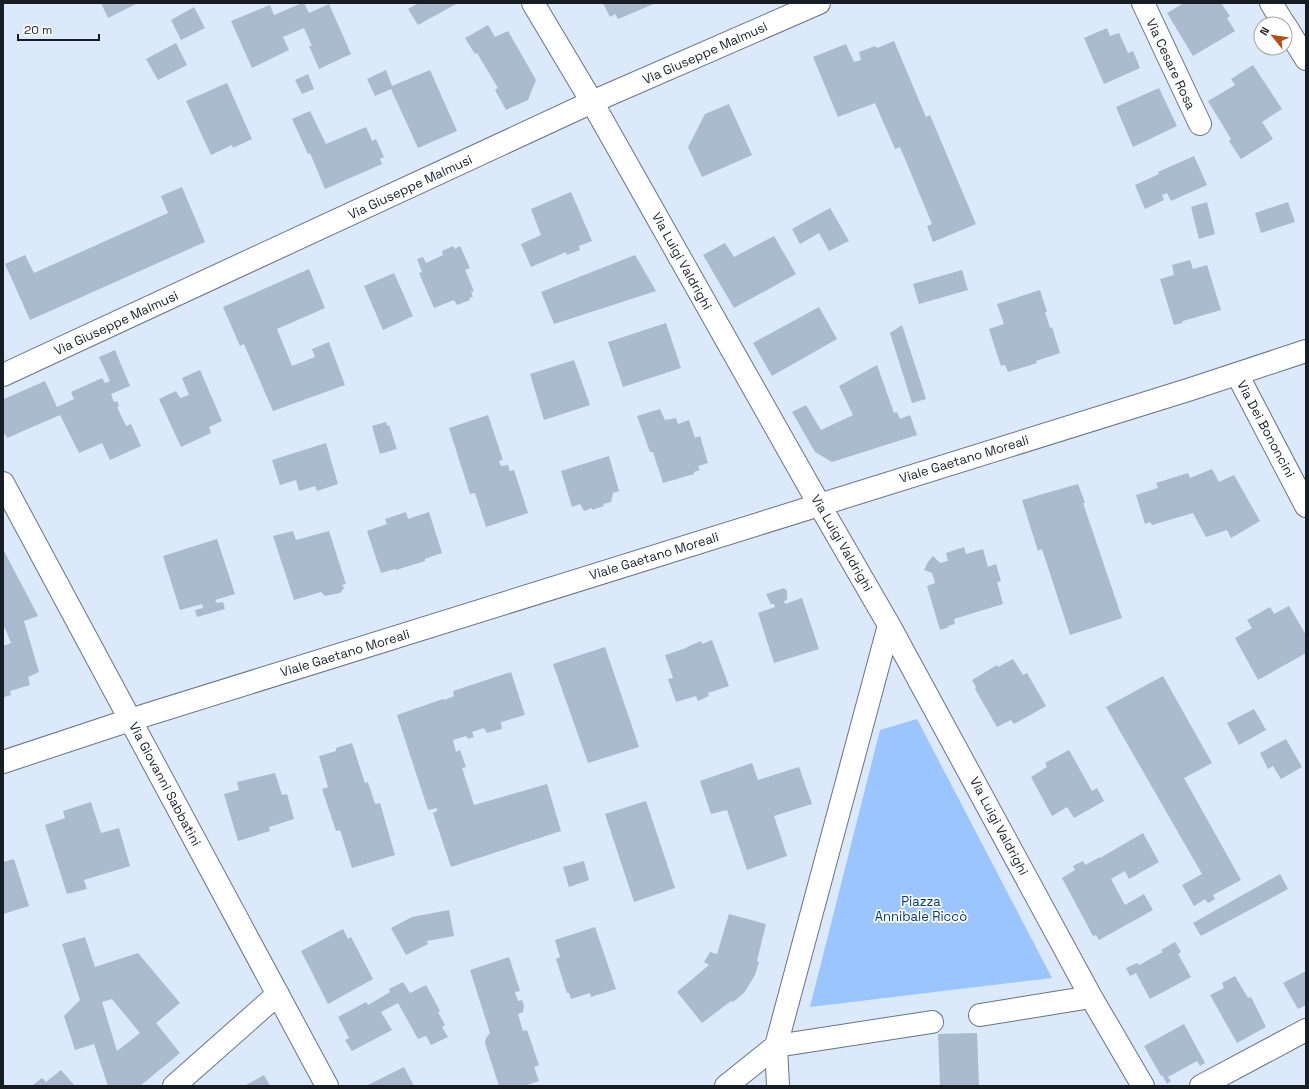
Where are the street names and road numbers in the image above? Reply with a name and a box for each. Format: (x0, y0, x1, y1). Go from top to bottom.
street label: Via Cesare Rosa (1142, 16, 1200, 113)
street label: Via Giuseppe Malmusi (640, 18, 770, 88)
street label: Via Giuseppe Malmusi (345, 151, 475, 223)
street label: Via Luigi Valdrighi (648, 209, 716, 313)
street label: Via Giuseppe Malmusi (51, 287, 181, 359)
street label: Via Dei Bononcini (1233, 378, 1299, 480)
street label: Viale Gaetano Moreali (897, 431, 1031, 487)
street label: Via Luigi Valdrighi (807, 491, 877, 595)
street label: Viale Gaetano Moreali (587, 528, 721, 584)
street label: Viale Gaetano Moreali (278, 625, 412, 681)
street label: Via Giovanni Sabbatini (125, 719, 205, 849)
street label: Via Luigi Valdrighi (966, 774, 1032, 878)

